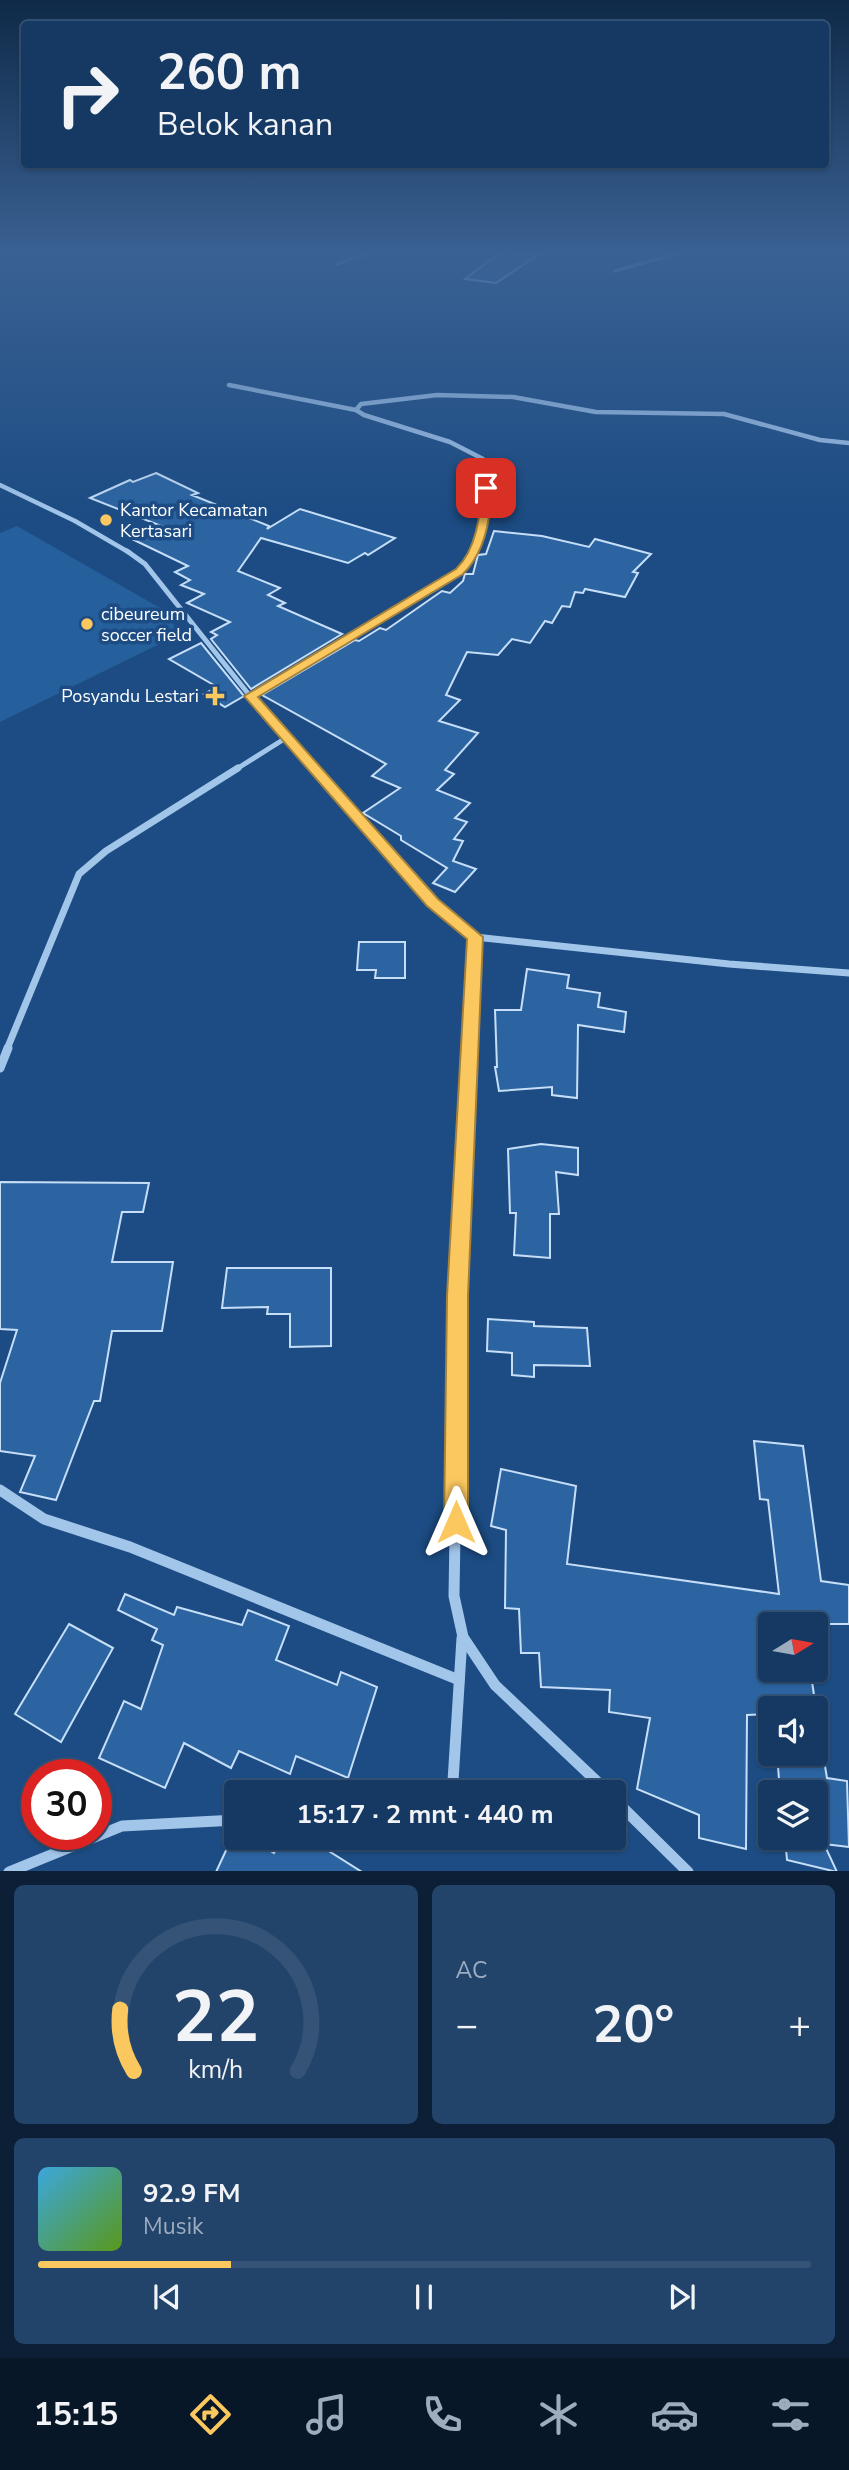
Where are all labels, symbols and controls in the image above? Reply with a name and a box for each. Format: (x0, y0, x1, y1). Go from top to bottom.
text: 260 m (157, 39, 301, 106)
icon: right (42, 49, 133, 140)
text: Belok kanan (157, 103, 333, 146)
pin (456, 458, 516, 518)
icon: arrive (467, 469, 505, 507)
place label: Kantor Kecamatan Kertasari (120, 498, 268, 543)
marker: Kantor Kecamatan Kertasari (98, 512, 114, 528)
place label: cibeureum soccer field (101, 602, 192, 647)
marker: cibeureum soccer field (79, 616, 95, 632)
place label: Posyandu Lestari (61, 684, 199, 708)
marker: Posyandu Lestari (205, 686, 225, 706)
position arrow (419, 1485, 493, 1559)
north arrow (758, 1612, 828, 1682)
map controls (758, 1612, 828, 1850)
button: sound (758, 1696, 828, 1766)
speed limit sign: 30 (21, 1759, 112, 1850)
button: layers (758, 1780, 828, 1850)
text: 15:17 · 2 mnt · 440 m (296, 1797, 554, 1832)
text: AC (456, 1955, 487, 1986)
text: 22 (172, 1967, 259, 2067)
text: 20° (592, 1989, 674, 2060)
text: − (456, 2000, 478, 2051)
text: + (788, 2000, 811, 2051)
text: km/h (188, 2052, 243, 2086)
text: 92.9 FM (143, 2176, 240, 2211)
text: Musik (143, 2211, 203, 2242)
icon: previous (148, 2278, 186, 2316)
icon: pause (405, 2278, 443, 2316)
icon: next (663, 2278, 701, 2316)
icon: directions (186, 2390, 235, 2439)
icon: music (302, 2390, 351, 2439)
icon: phone (418, 2390, 467, 2439)
icon: climate (534, 2390, 583, 2439)
icon: car (650, 2390, 699, 2439)
icon: filters (766, 2390, 815, 2439)
text: 15:15 (34, 2393, 118, 2436)

